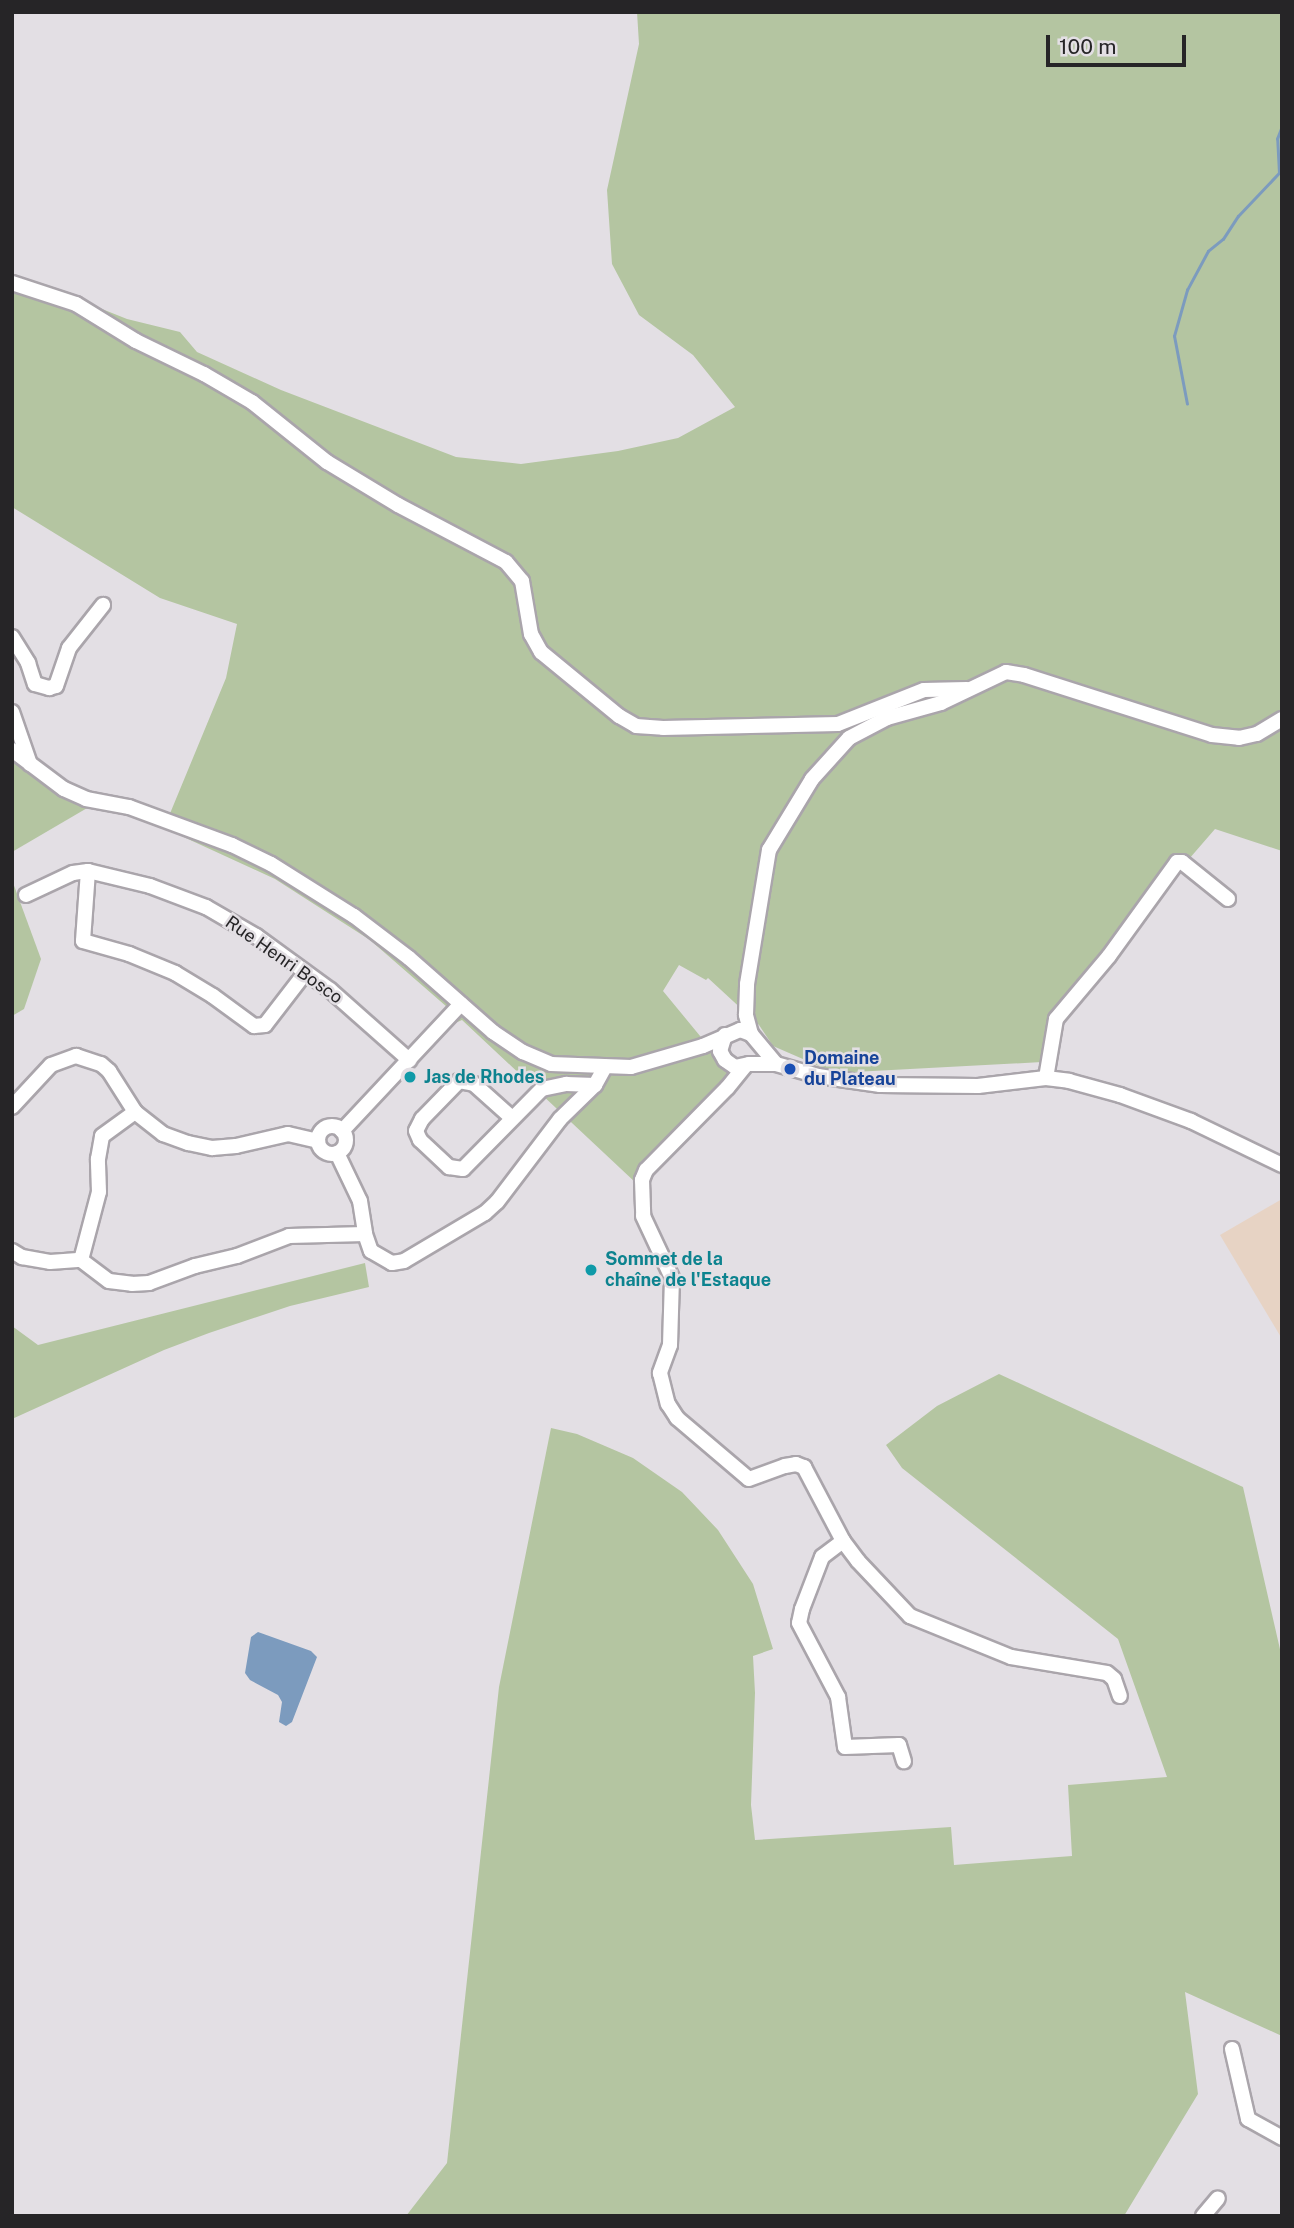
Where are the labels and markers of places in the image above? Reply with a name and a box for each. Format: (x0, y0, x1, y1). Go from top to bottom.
place label: Domaine du Plateau (804, 1048, 896, 1090)
marker: Domaine du Plateau (782, 1061, 798, 1077)
place label: Jas de Rhodes (424, 1066, 545, 1088)
marker: Jas de Rhodes (402, 1069, 418, 1085)
place label: Sommet de la chaîne de l'Estaque (605, 1249, 771, 1292)
marker: Sommet de la chaîne de l'Estaque (583, 1262, 599, 1278)

